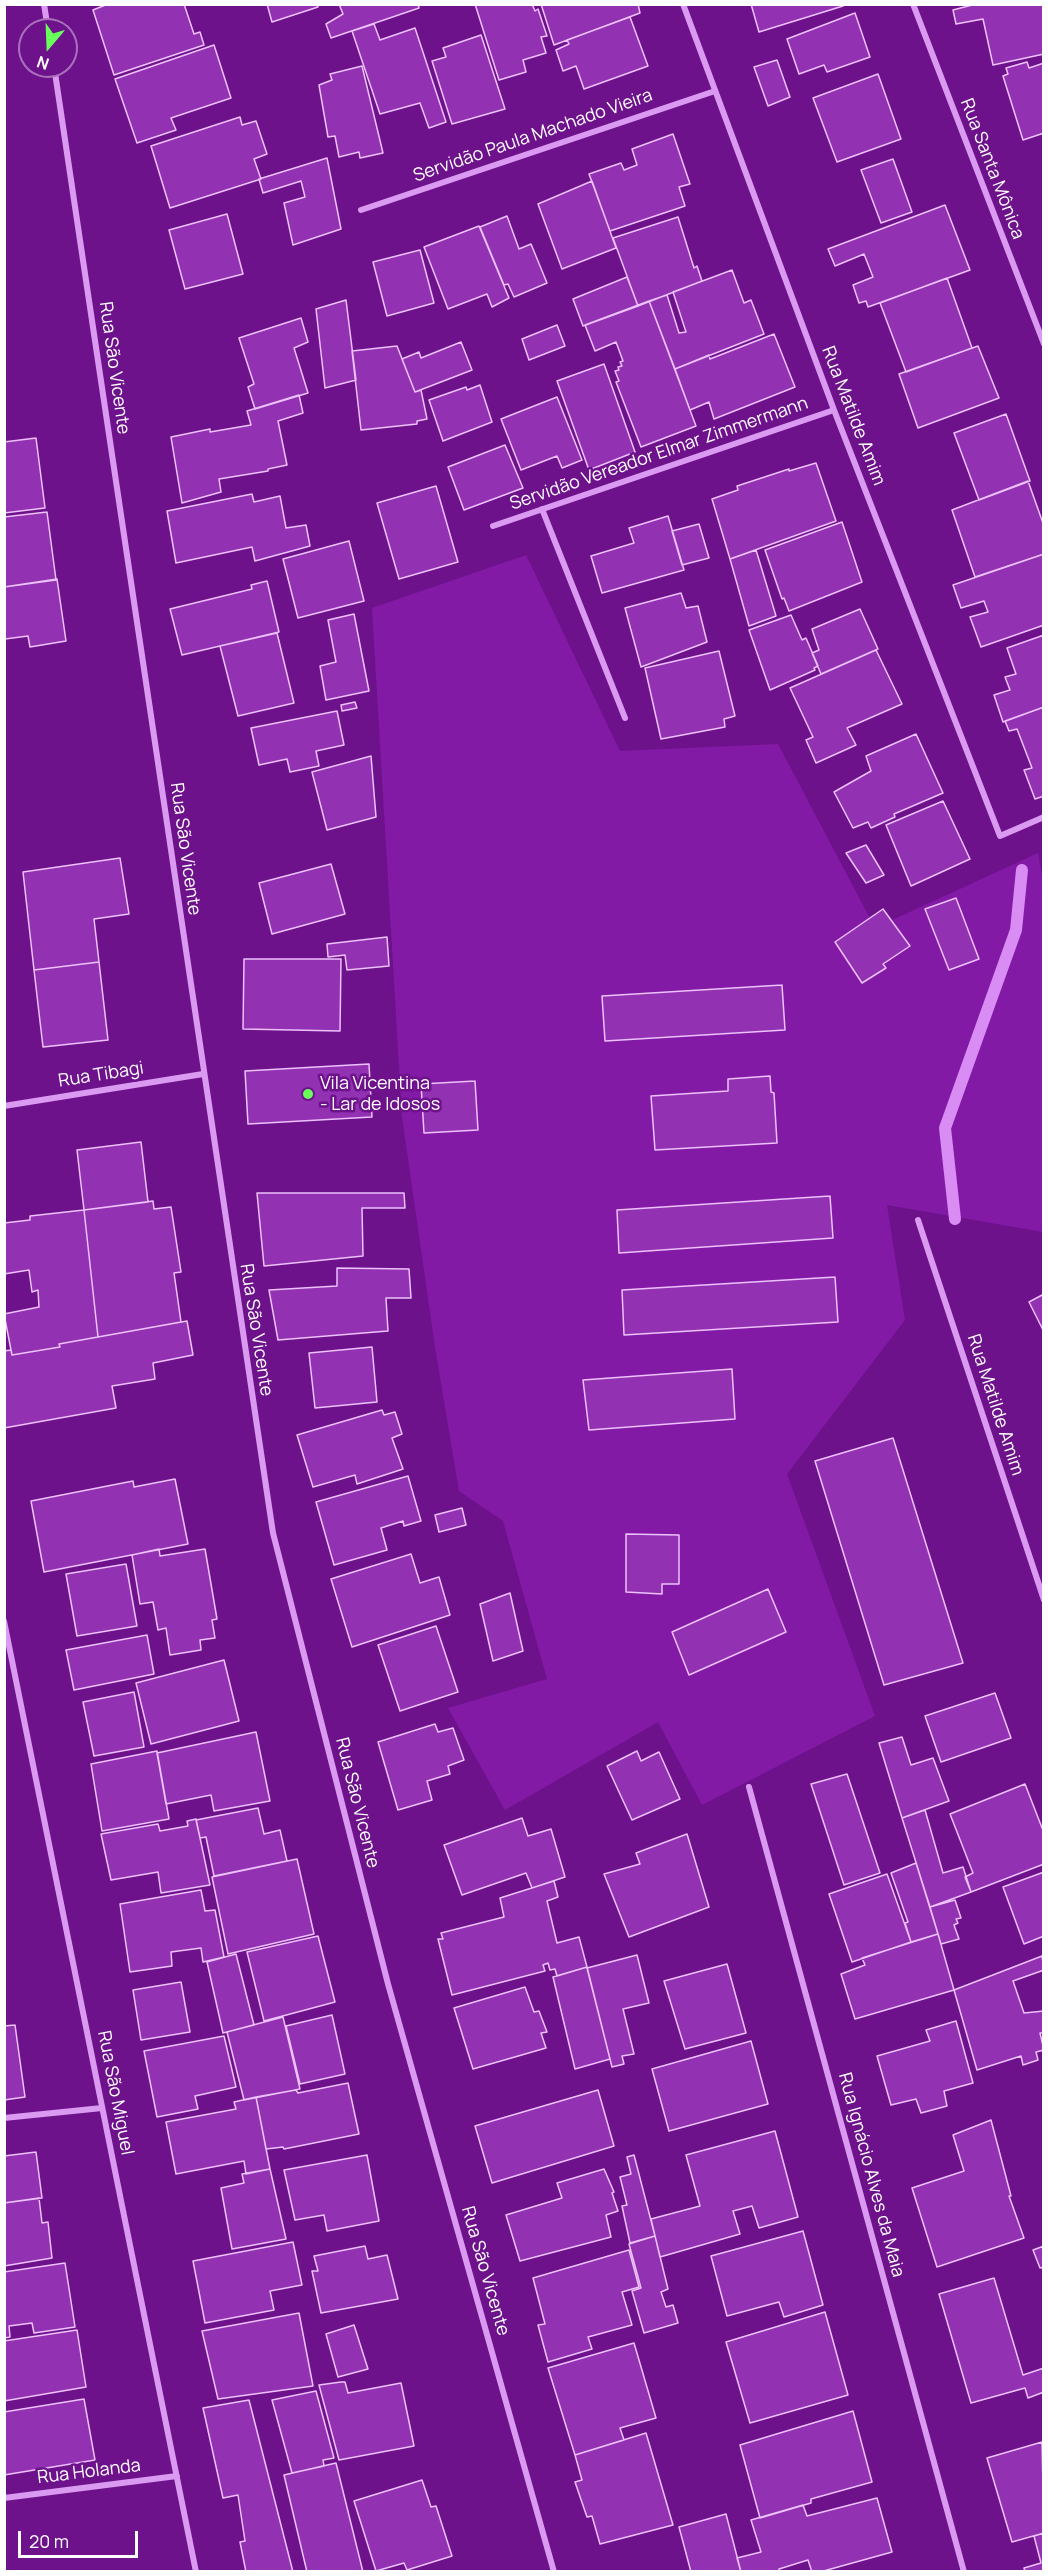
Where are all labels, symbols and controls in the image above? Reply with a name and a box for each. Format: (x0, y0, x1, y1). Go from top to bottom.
north arrow (18, 18, 78, 78)
text: N (34, 51, 52, 75)
street label: Servidão Paula Machado Vieira (411, 85, 655, 187)
street label: Rua Santa Mônica (955, 96, 1029, 242)
street label: Rua São Vicente (94, 300, 134, 436)
street label: Rua Matilde Amim (817, 343, 889, 489)
street label: Servidão Vereador Elmar Zimmermann (507, 393, 811, 515)
street label: Rua São Vicente (165, 781, 205, 917)
street label: Rua Tibagi (57, 1058, 145, 1092)
place label: Vila Vicentina - Lar de Idosos (320, 1073, 440, 1116)
marker: Vila Vicentina - Lar de Idosos (301, 1087, 315, 1101)
street label: Rua São Vicente (235, 1262, 277, 1398)
street label: Rua Matilde Amim (962, 1332, 1028, 1478)
street label: Rua São Vicente (330, 1736, 384, 1870)
street label: Rua São Miguel (92, 2029, 138, 2157)
street label: Rua Ignácio Alves da Maia (833, 2070, 909, 2280)
street label: Rua São Vicente (456, 2204, 514, 2338)
street label: Rua Holanda (36, 2455, 142, 2489)
scale bar (21, 2519, 141, 2557)
text: 20 m (29, 2529, 69, 2553)

